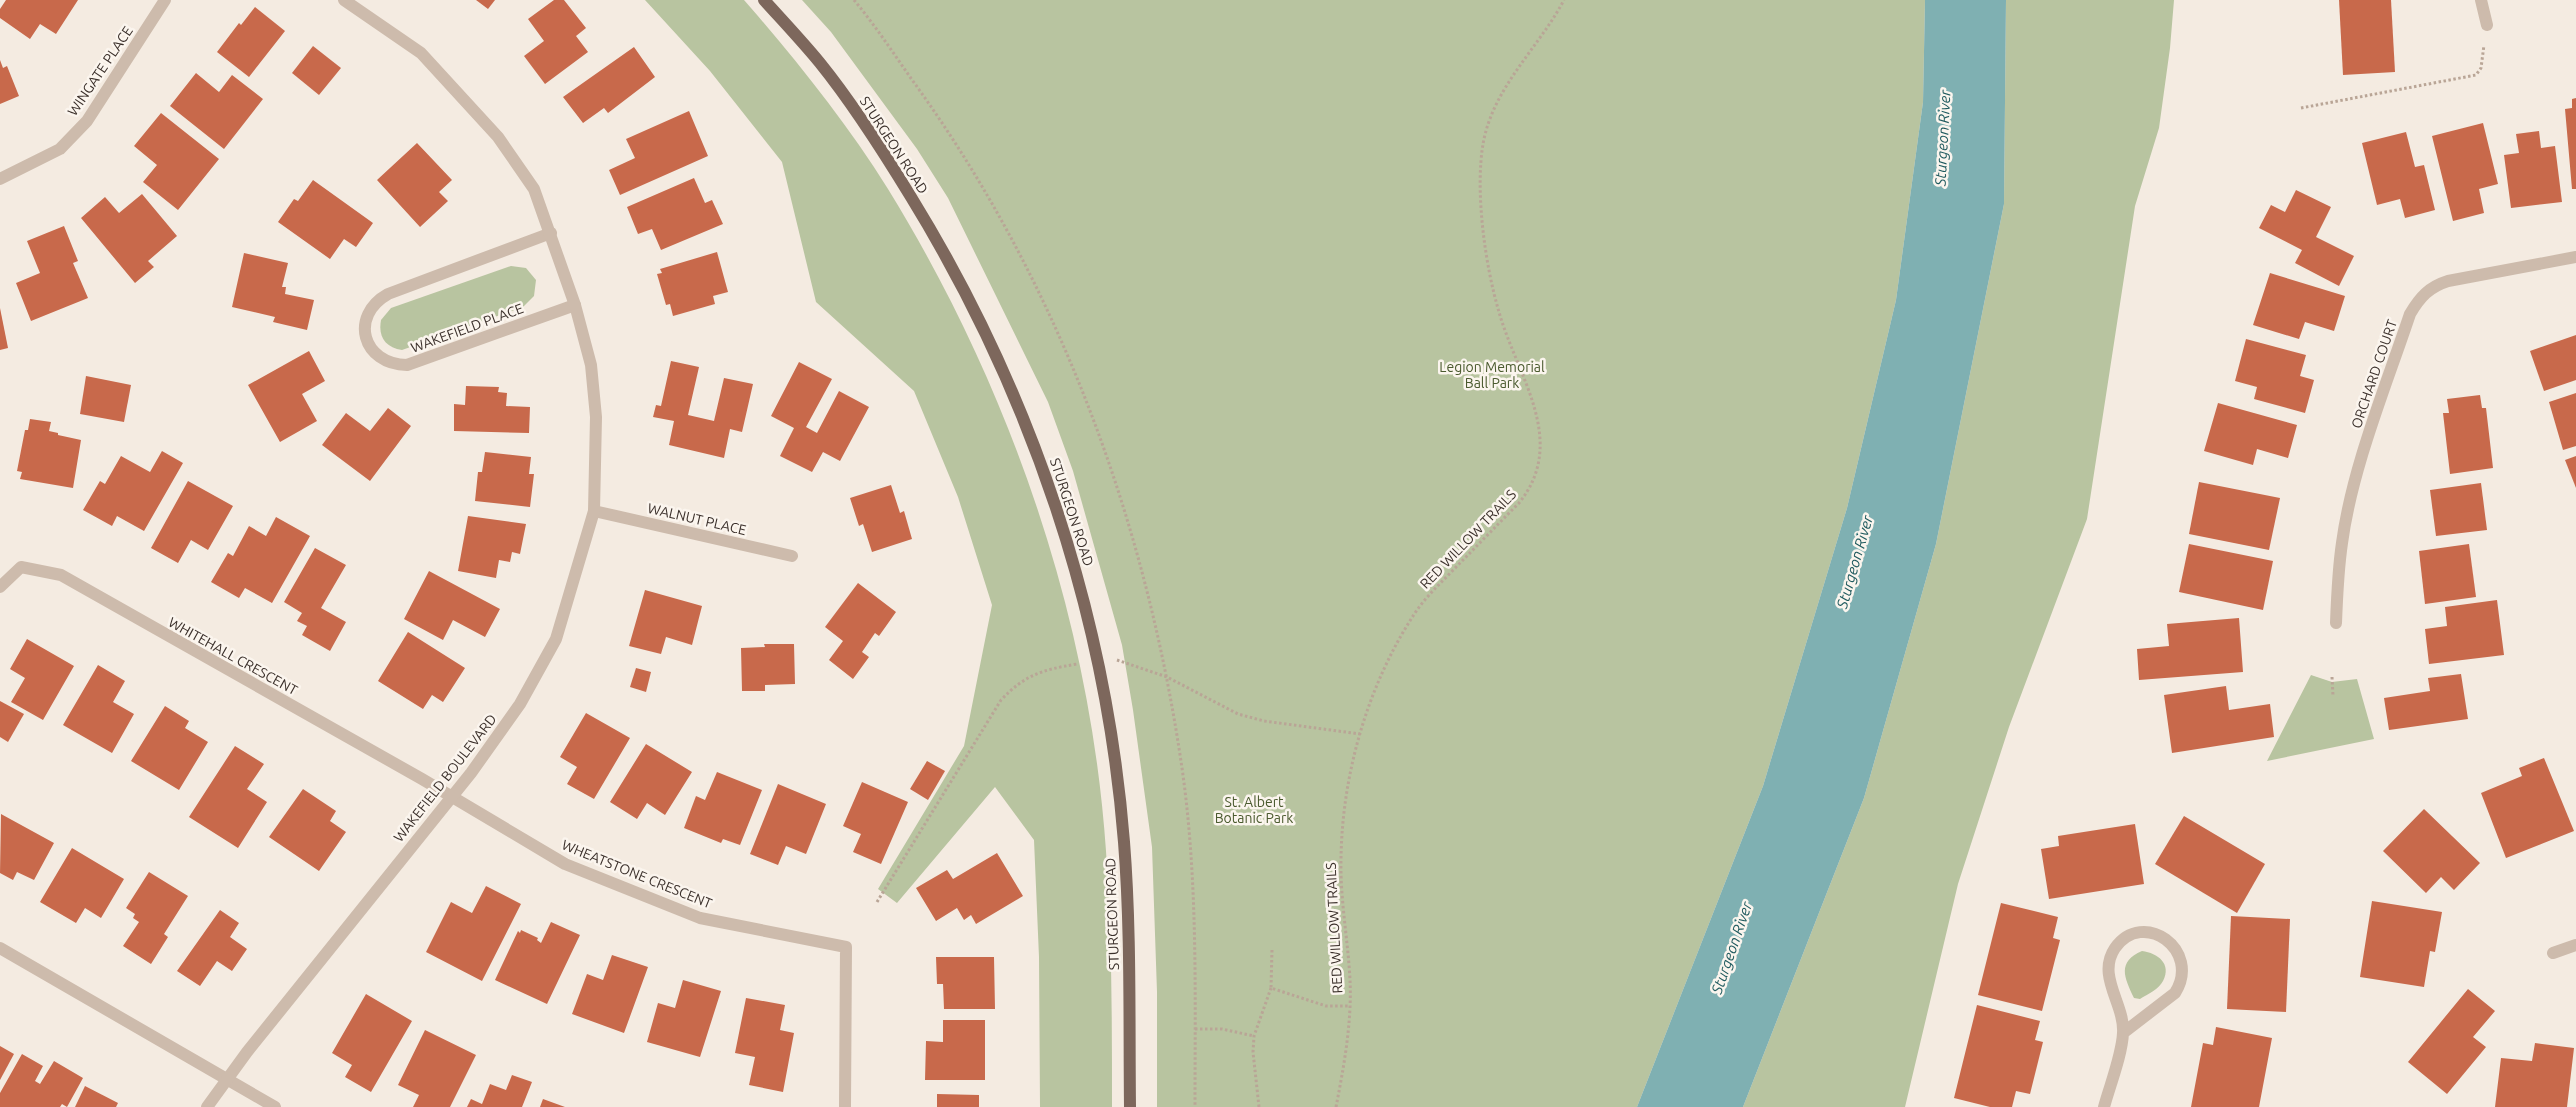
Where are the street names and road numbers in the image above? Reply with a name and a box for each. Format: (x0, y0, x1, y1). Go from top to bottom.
street label: WINGATE PLACE (64, 23, 136, 119)
street label: STURGEON ROAD (857, 93, 931, 197)
street label: WAKEFIELD PLACE (409, 300, 526, 356)
street label: ORCHARD COURT (2348, 317, 2400, 431)
street label: STURGEON ROAD (1047, 456, 1097, 568)
street label: RED WILLOW TRAILS (1417, 486, 1519, 592)
street label: WALNUT PLACE (646, 500, 748, 538)
street label: WHITEHALL CRESCENT (166, 614, 300, 698)
street label: WAKEFIELD BOULEVARD (390, 711, 500, 845)
street label: WHEATSTONE CRESCENT (560, 837, 715, 912)
street label: STURGEON ROAD (1102, 857, 1122, 971)
street label: RED WILLOW TRAILS (1323, 862, 1345, 994)

